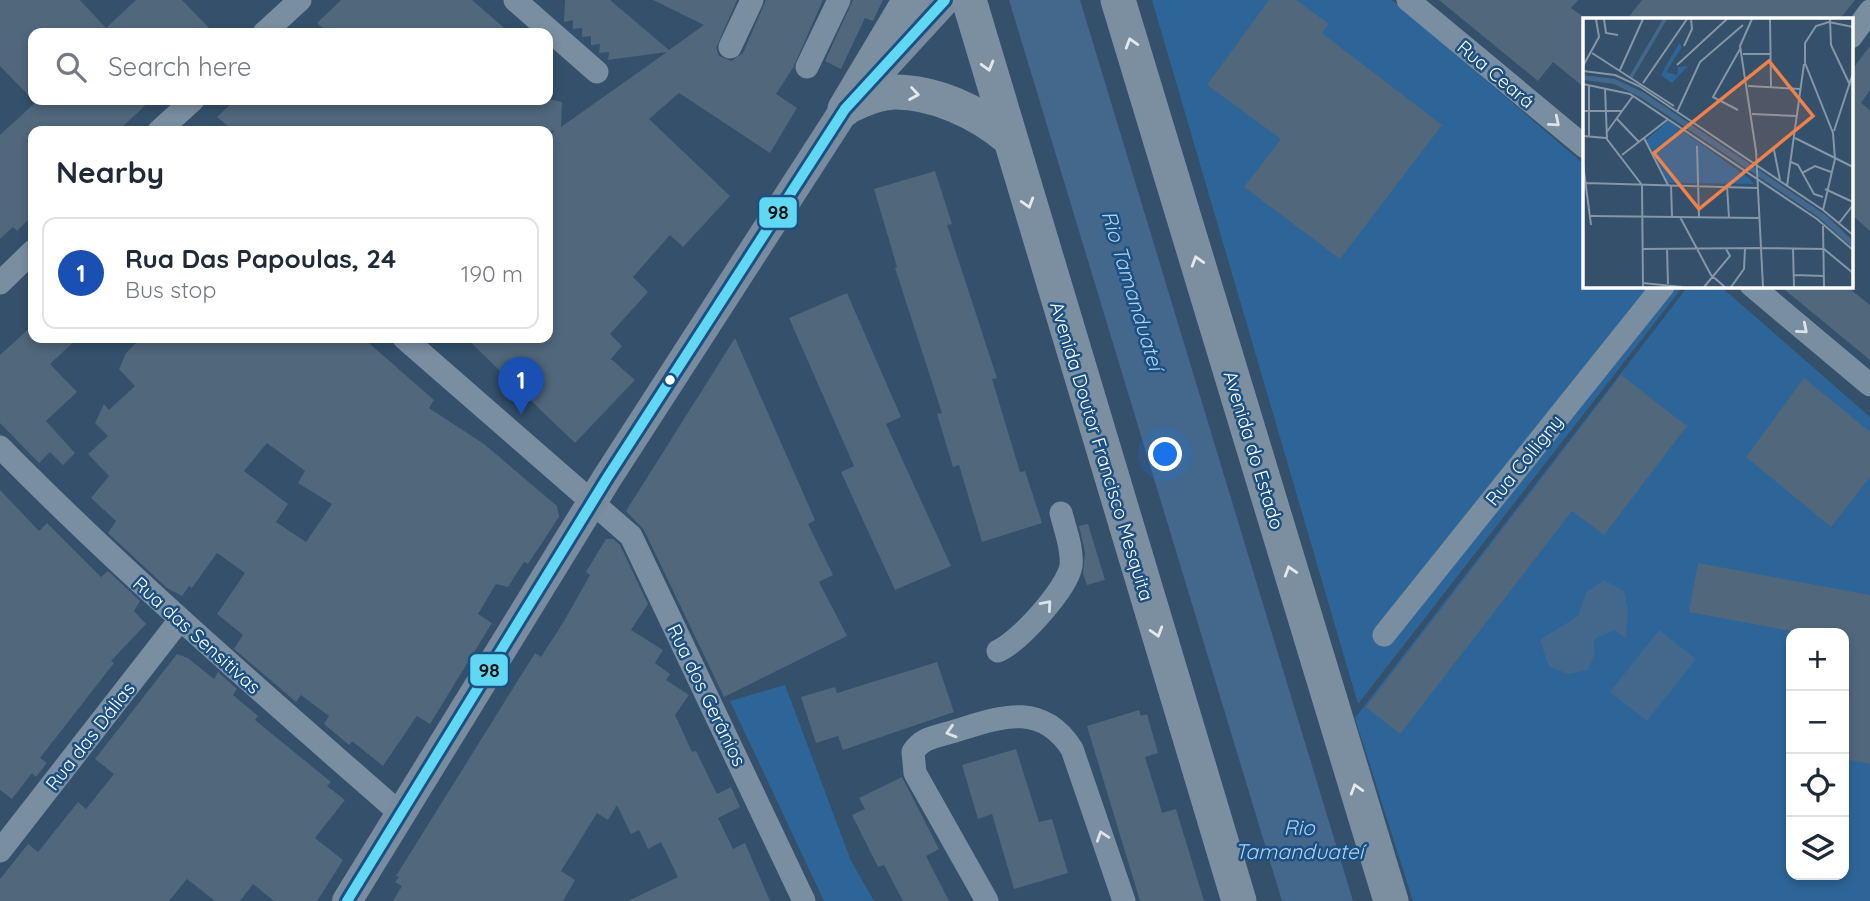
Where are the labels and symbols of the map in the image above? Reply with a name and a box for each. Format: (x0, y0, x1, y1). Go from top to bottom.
inset map (1583, 18, 1853, 287)
street label: Rua Ceará (1453, 35, 1539, 113)
one-way arrow (1125, 37, 1139, 50)
one-way arrow (980, 59, 994, 71)
one-way arrow (908, 87, 920, 102)
one-way arrow (1546, 114, 1559, 126)
line badge: 98 (758, 196, 798, 229)
one-way arrow (1020, 197, 1035, 209)
text: 98 (767, 200, 789, 224)
water label: Rio Tamanduateí (1096, 207, 1171, 377)
one-way arrow (1191, 255, 1206, 267)
street label: Avenida Doutor Francisco Mesquita (1045, 299, 1159, 603)
one-way arrow (1795, 321, 1808, 333)
pin: 1 (498, 357, 544, 415)
street label: Avenida do Estado (1218, 368, 1290, 532)
unlabelled marker (663, 373, 677, 387)
street label: Rua Colligny (1480, 410, 1568, 510)
your location (1148, 437, 1182, 471)
one-way arrow (1284, 565, 1299, 577)
street label: Rua das Sensitivas (128, 571, 266, 699)
one-way arrow (1039, 600, 1051, 613)
street label: Rua dos Gerânios (662, 620, 752, 770)
one-way arrow (1149, 626, 1163, 638)
line badge: 98 (469, 653, 509, 687)
text: 98 (478, 658, 500, 682)
street label: Rua das Dálias (40, 677, 140, 795)
one-way arrow (946, 724, 958, 739)
one-way arrow (1349, 783, 1364, 795)
water label: Rio Tamanduateí (1235, 814, 1368, 864)
one-way arrow (1096, 831, 1110, 843)

